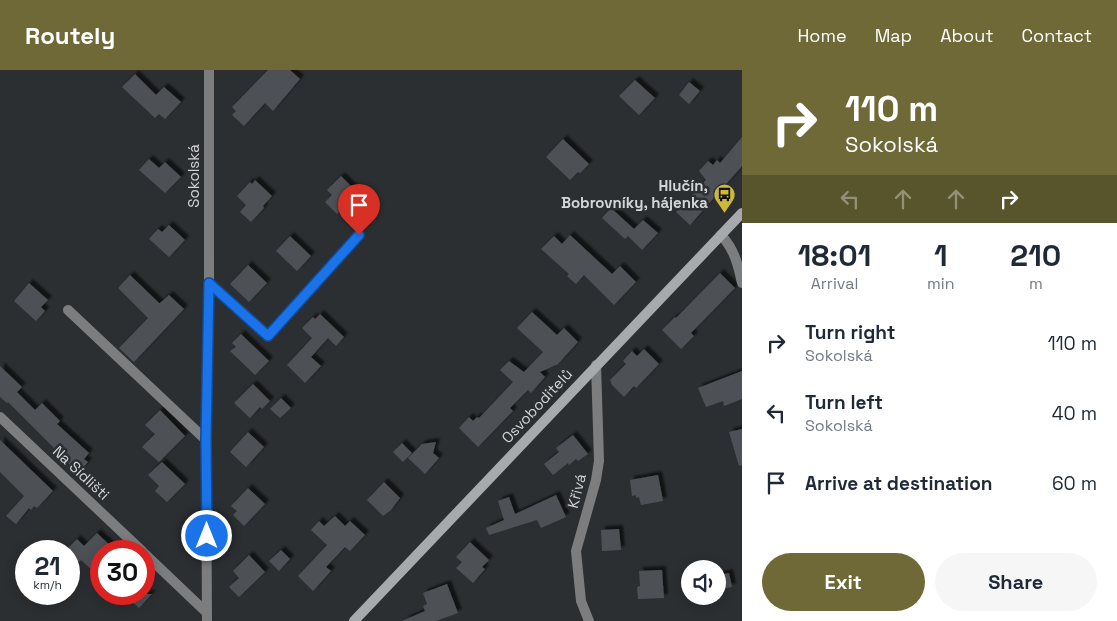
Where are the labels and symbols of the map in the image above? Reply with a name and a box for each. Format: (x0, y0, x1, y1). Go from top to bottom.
street label: Sokolská (184, 144, 203, 208)
place label: Hlučín, Bobrovníky, hájenka (561, 176, 708, 212)
bus stop icon: Hlučín, Bobrovníky, hájenka (712, 183, 736, 214)
pin (338, 184, 380, 235)
street label: Osvoboditelů (497, 364, 576, 447)
street label: Na Sídlišti (49, 442, 114, 504)
street label: Křivá (563, 471, 590, 510)
position arrow (180, 509, 232, 561)
speed limit sign: 30 (90, 540, 155, 605)

